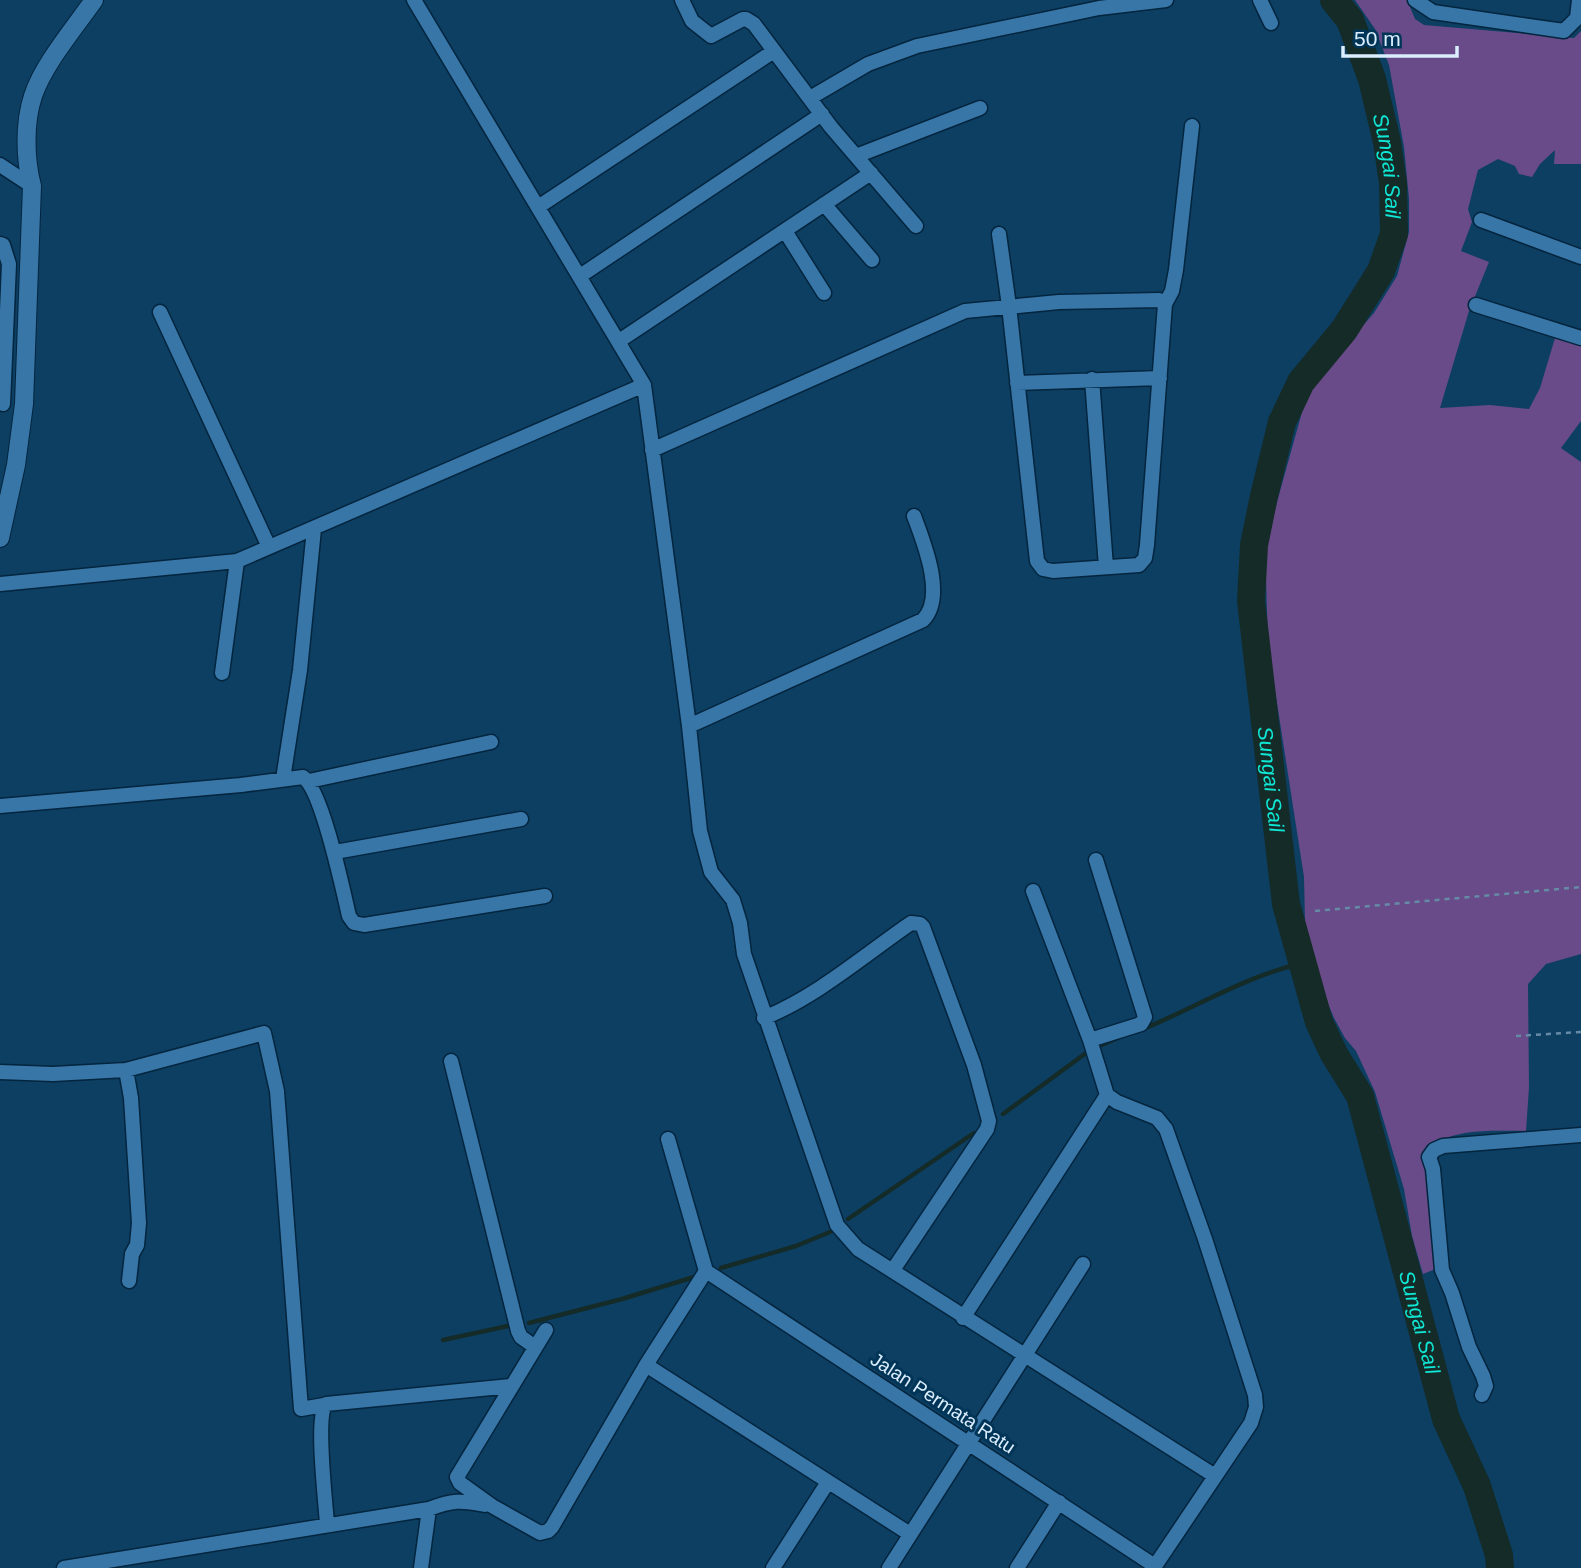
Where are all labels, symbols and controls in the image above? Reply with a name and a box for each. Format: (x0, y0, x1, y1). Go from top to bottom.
scale bar (1343, 14, 1457, 58)
text: 50 m (1354, 27, 1401, 50)
water label: Sungai Sail (1369, 111, 1405, 220)
water label: Sungai Sail (1254, 725, 1289, 835)
water label: Sungai Sail (1395, 1268, 1445, 1378)
street label: Jalan Permata Ratu (867, 1348, 1019, 1458)

